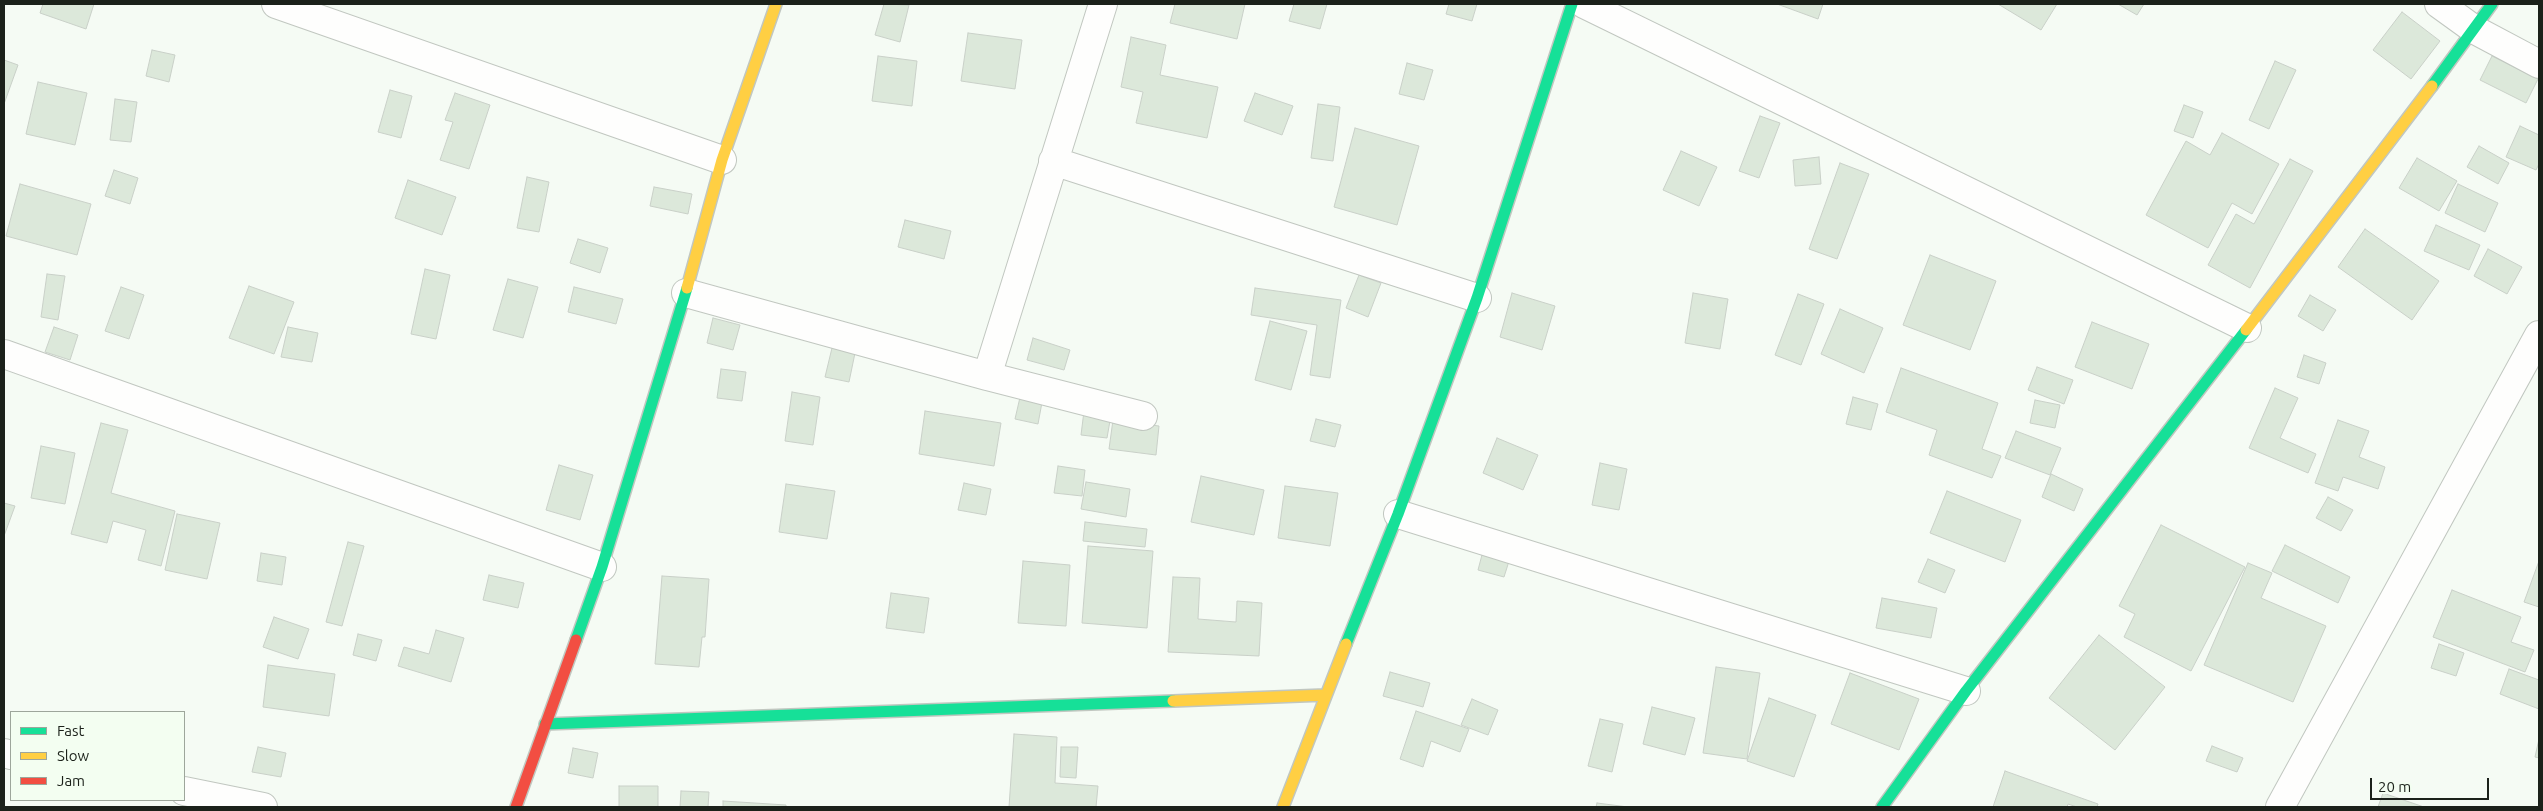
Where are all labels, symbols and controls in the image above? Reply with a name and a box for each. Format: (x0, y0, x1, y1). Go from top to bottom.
legend (10, 711, 185, 801)
text: Fast (57, 722, 84, 739)
text: Slow (57, 747, 89, 764)
scale bar (2373, 768, 2492, 800)
text: Jam (57, 772, 85, 789)
text: 20 m (2378, 778, 2411, 795)

